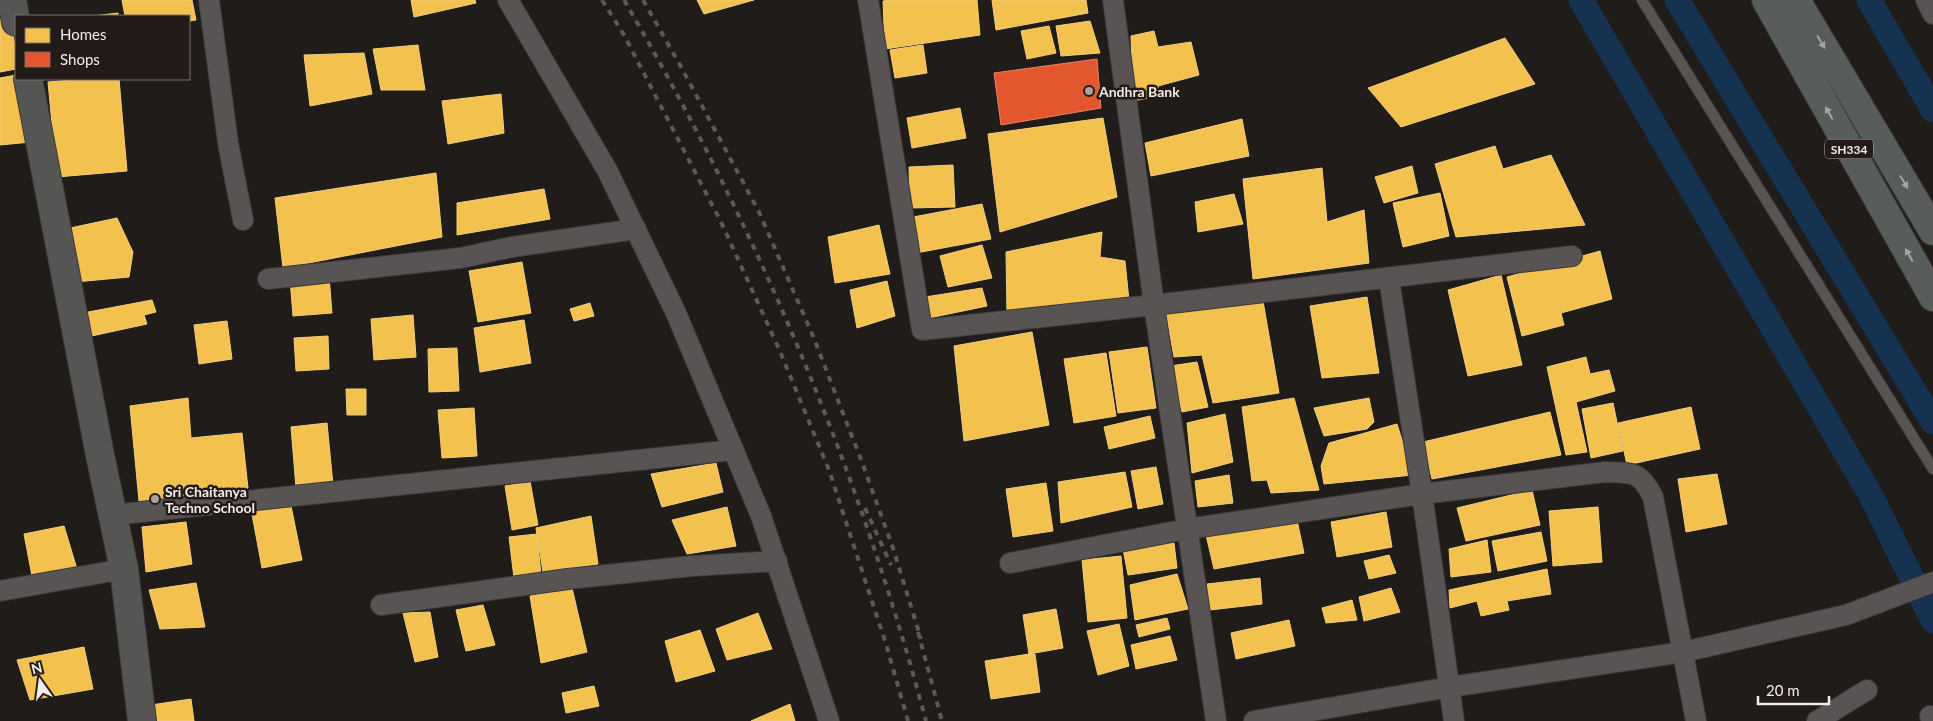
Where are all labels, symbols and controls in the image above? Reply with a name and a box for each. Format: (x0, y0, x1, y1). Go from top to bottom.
legend (15, 15, 190, 80)
text: Homes (60, 25, 106, 43)
one-way arrow (1816, 35, 1825, 49)
text: Shops (60, 50, 100, 68)
place label: Andhra Bank (1098, 83, 1180, 100)
marker: Andhra Bank (1083, 85, 1095, 97)
one-way arrow (1825, 107, 1834, 120)
road number: SH334 (1825, 140, 1873, 158)
one-way arrow (1899, 175, 1908, 188)
one-way arrow (1905, 248, 1913, 262)
place label: Sri Chaitanya Techno School (165, 483, 255, 516)
marker: Sri Chaitanya Techno School (149, 493, 161, 505)
north arrow (15, 656, 65, 706)
text: N (29, 658, 44, 677)
scale bar (1758, 674, 1829, 706)
text: 20 m (1766, 681, 1800, 699)

